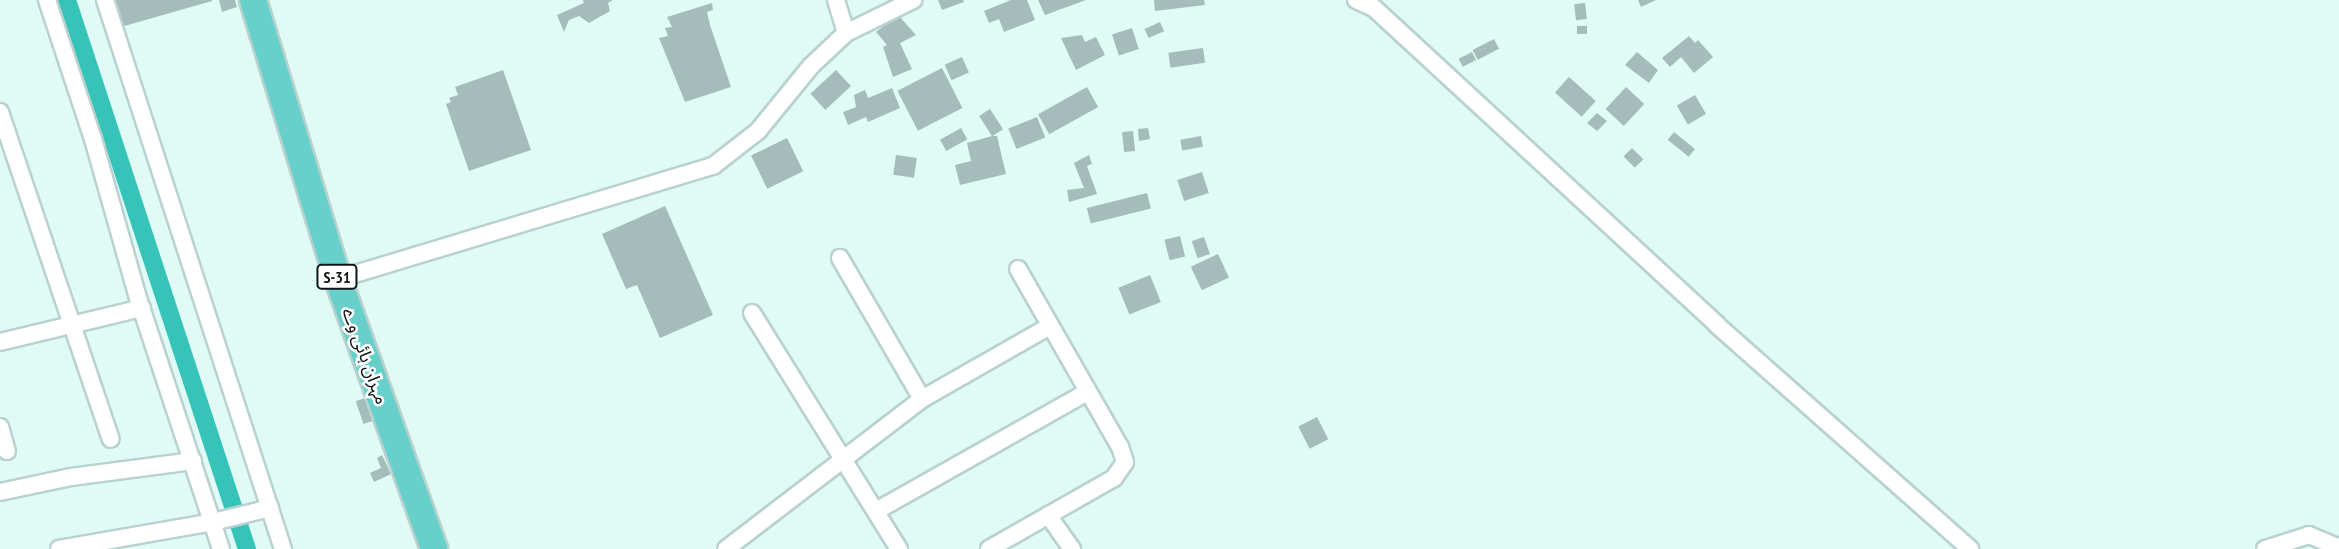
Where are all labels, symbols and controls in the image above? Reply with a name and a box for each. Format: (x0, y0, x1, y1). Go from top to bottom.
road number: S-31 (316, 264, 358, 290)
street label: مہران ہائی وے (338, 305, 392, 407)

